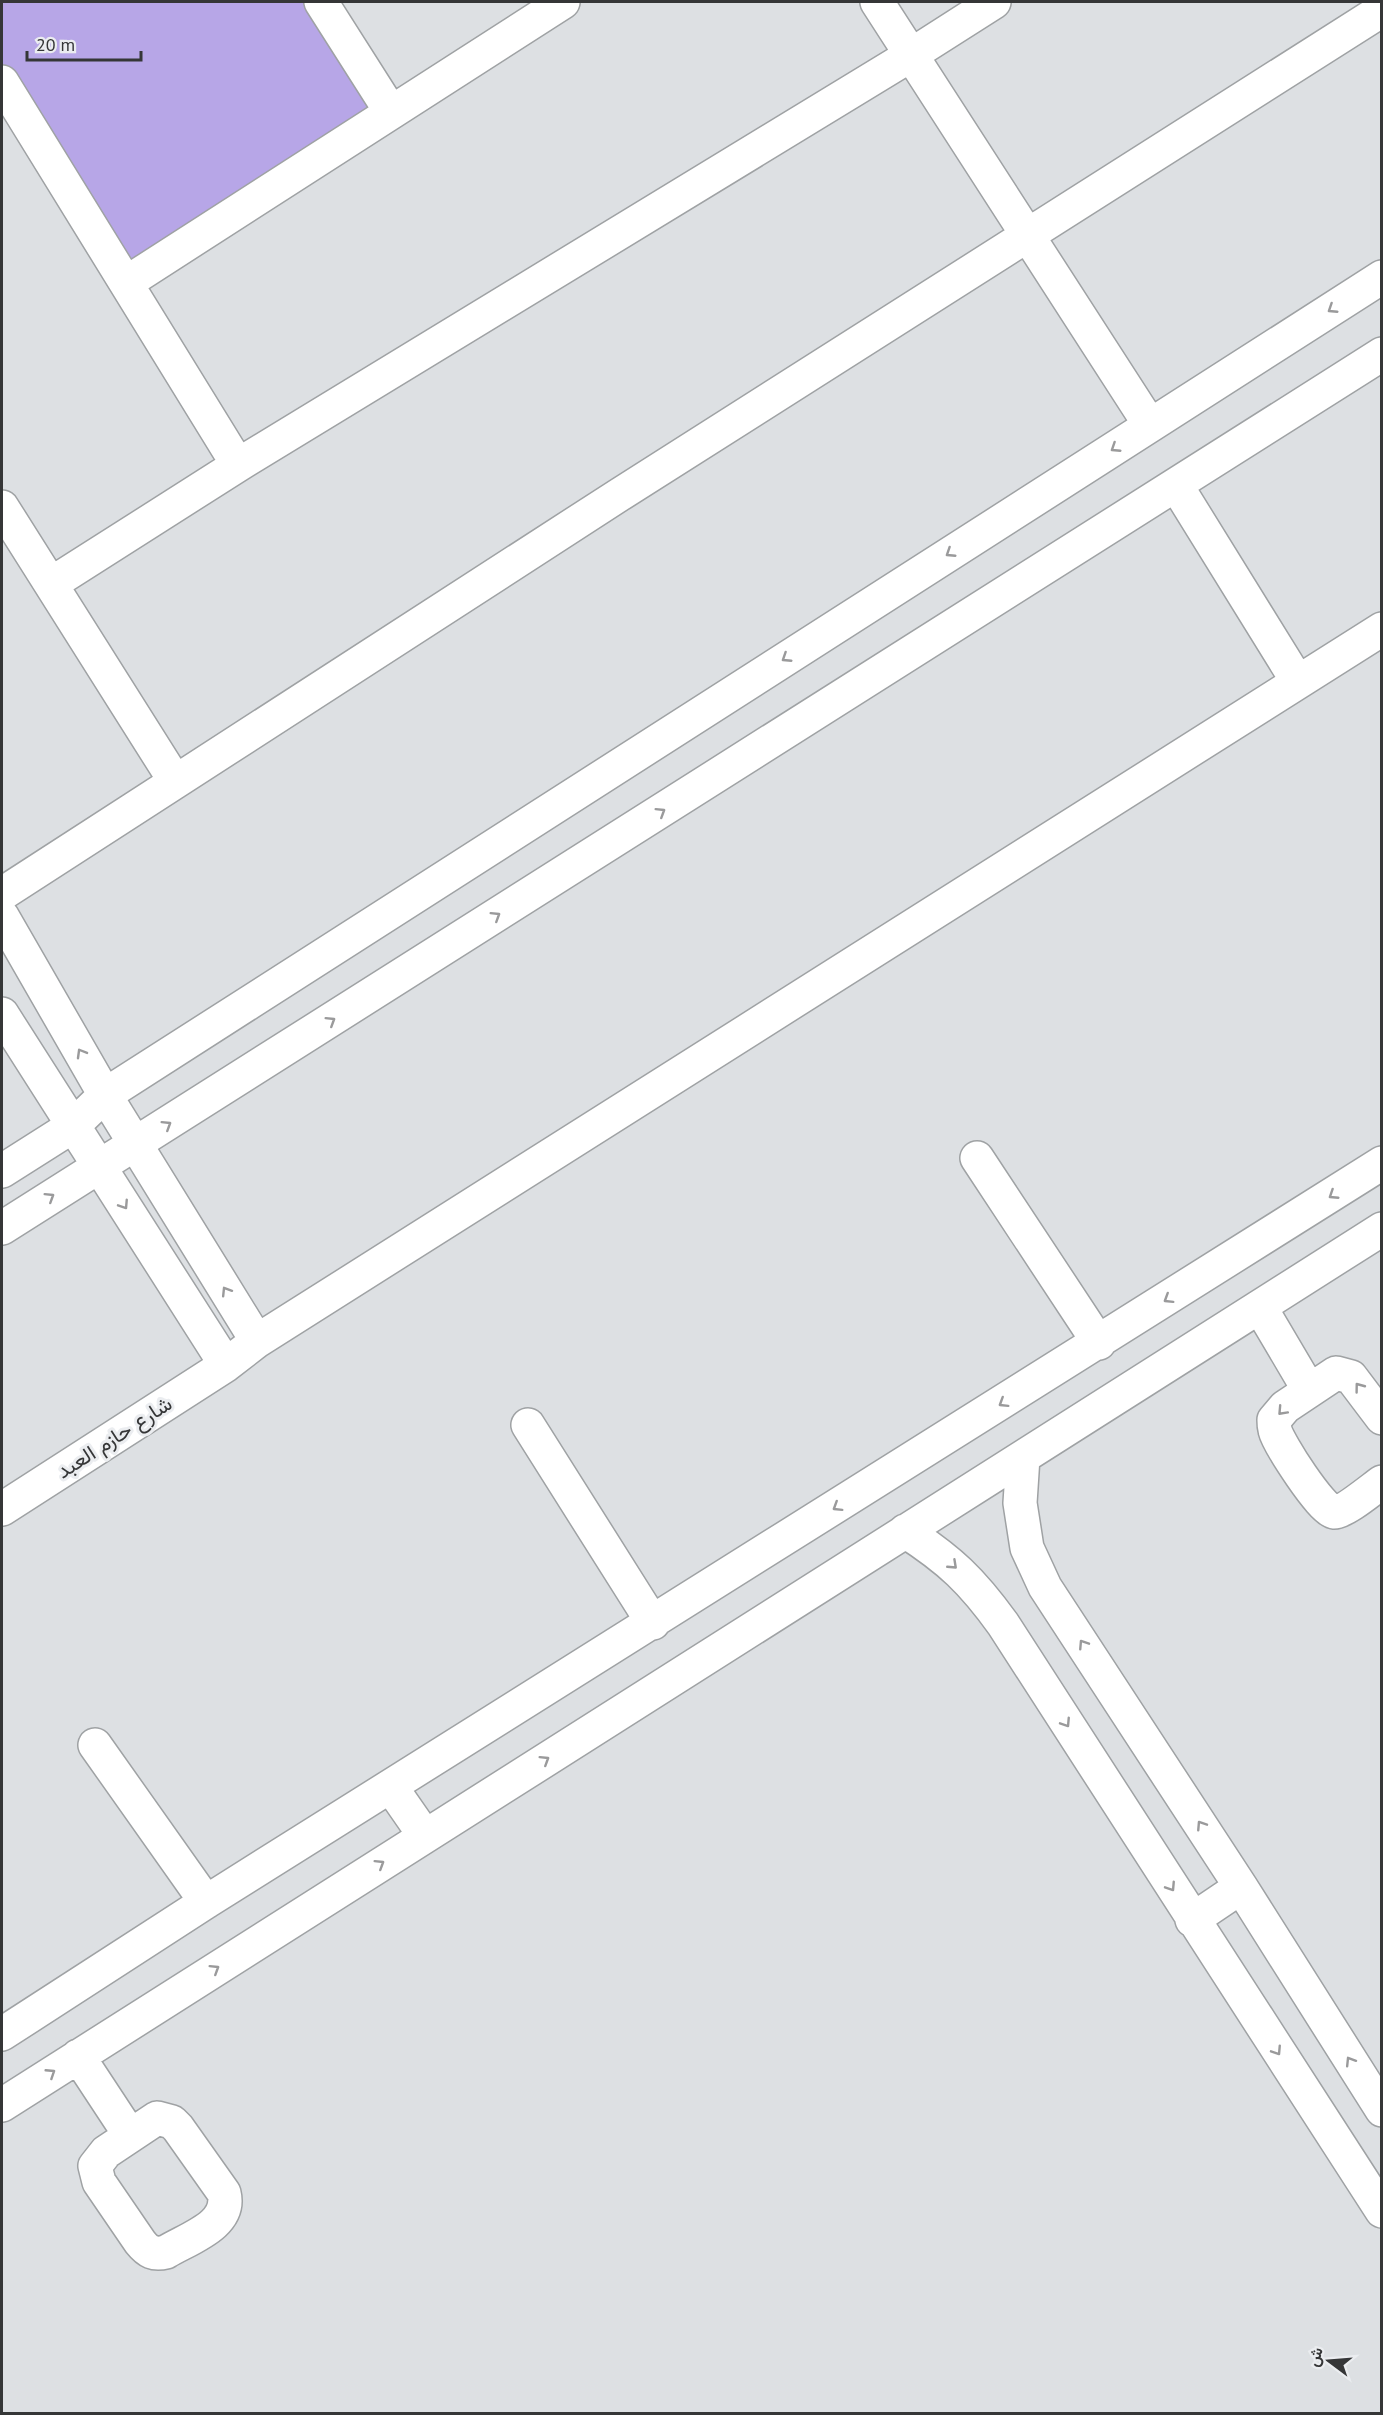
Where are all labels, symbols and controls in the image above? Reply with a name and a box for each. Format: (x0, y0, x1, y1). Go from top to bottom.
scale bar (27, 24, 141, 62)
text: 20 m (36, 33, 75, 56)
one-way arrow (1328, 302, 1339, 313)
one-way arrow (1110, 440, 1121, 451)
one-way arrow (946, 546, 957, 557)
one-way arrow (782, 651, 793, 662)
one-way arrow (655, 807, 665, 819)
one-way arrow (490, 912, 500, 924)
one-way arrow (325, 1017, 336, 1028)
one-way arrow (76, 1049, 88, 1059)
one-way arrow (160, 1121, 171, 1132)
one-way arrow (1328, 1188, 1339, 1199)
one-way arrow (44, 1193, 54, 1205)
one-way arrow (116, 1199, 128, 1209)
one-way arrow (222, 1287, 234, 1297)
one-way arrow (1163, 1292, 1174, 1303)
one-way arrow (1356, 1383, 1367, 1394)
street label: شارع حازم العبد (51, 1390, 177, 1485)
one-way arrow (998, 1396, 1009, 1407)
one-way arrow (1278, 1405, 1289, 1415)
one-way arrow (833, 1499, 843, 1511)
one-way arrow (946, 1558, 957, 1569)
one-way arrow (1078, 1640, 1090, 1650)
one-way arrow (1058, 1717, 1070, 1727)
one-way arrow (539, 1755, 549, 1767)
one-way arrow (1196, 1821, 1208, 1831)
one-way arrow (374, 1860, 384, 1872)
one-way arrow (1164, 1880, 1175, 1891)
one-way arrow (209, 1965, 220, 1976)
one-way arrow (1270, 2044, 1281, 2055)
one-way arrow (1347, 2056, 1358, 2067)
one-way arrow (45, 2069, 55, 2081)
north arrow (1299, 2331, 1359, 2391)
text: ش (1302, 2345, 1327, 2369)

